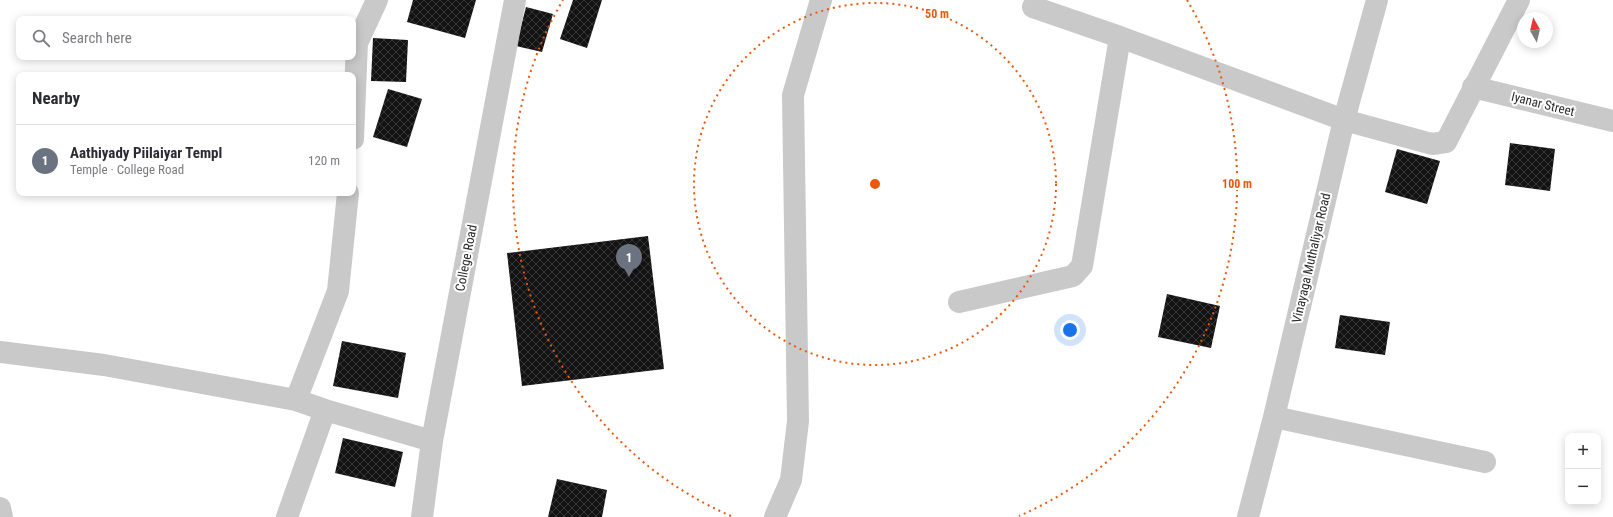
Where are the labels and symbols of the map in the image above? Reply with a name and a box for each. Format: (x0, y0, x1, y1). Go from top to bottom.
text: 50 m (925, 7, 949, 21)
north arrow (1517, 12, 1553, 48)
street label: Iyanar Street (1510, 89, 1576, 119)
centre of rings (868, 177, 882, 191)
text: 100 m (1222, 177, 1252, 191)
street label: Vinayaga Muthaliyar Road (1289, 192, 1333, 324)
street label: College Road (452, 223, 480, 293)
pin: 1 (616, 244, 642, 277)
your location (1060, 320, 1080, 340)

